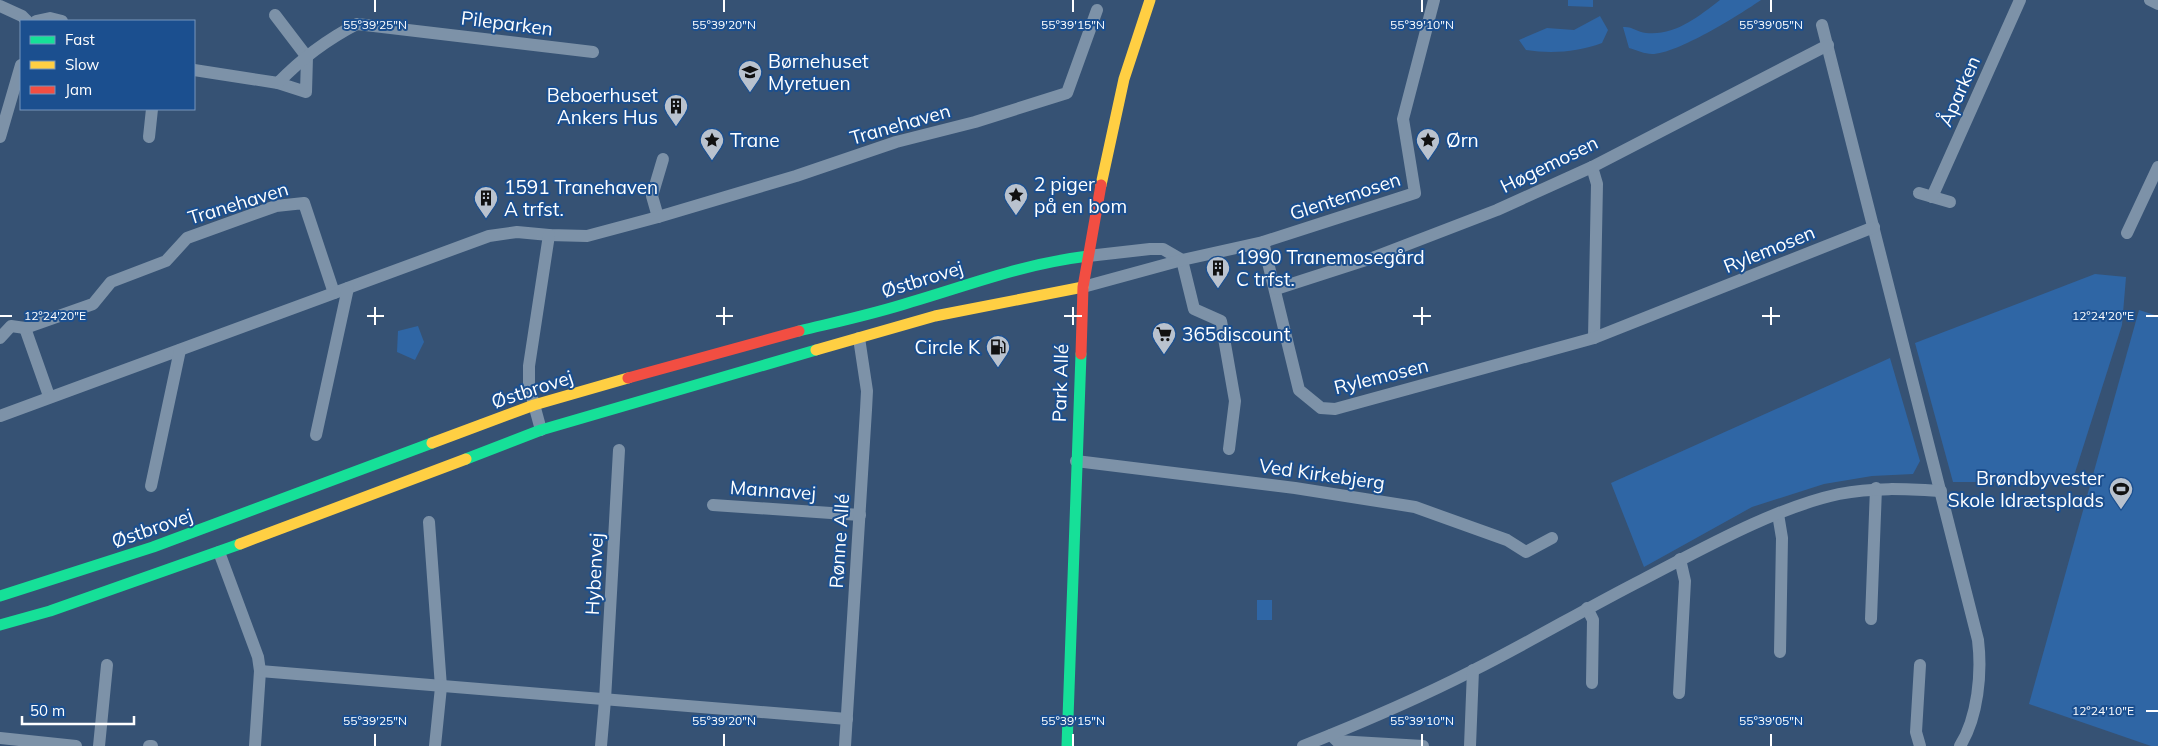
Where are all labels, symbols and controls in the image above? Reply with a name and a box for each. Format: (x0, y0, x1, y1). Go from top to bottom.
street label: Pileparken (460, 5, 554, 41)
text: 55°39'25"N (343, 17, 407, 32)
text: 55°39'20"N (692, 17, 756, 32)
text: 55°39'15"N (1041, 17, 1105, 32)
text: 55°39'10"N (1390, 17, 1454, 32)
text: 55°39'05"N (1739, 17, 1803, 32)
legend (20, 20, 195, 110)
text: Fast (65, 30, 95, 49)
place label: Børnehuset Myretuen (768, 49, 869, 95)
street label: Åparken (1933, 52, 1985, 130)
text: Slow (65, 55, 99, 74)
school or university icon: Børnehuset Myretuen (737, 59, 763, 93)
text: Jam (65, 80, 92, 99)
place label: Beboerhuset Ankers Hus (547, 83, 658, 129)
building icon: Beboerhuset Ankers Hus (663, 93, 689, 127)
street label: Tranehaven (847, 98, 953, 150)
place icon: Trane (699, 127, 725, 161)
place icon: Ørn (1415, 127, 1441, 161)
place label: Trane (730, 128, 780, 152)
place label: Ørn (1446, 128, 1479, 152)
street label: Høgemosen (1496, 130, 1602, 198)
street label: Glentemosen (1287, 167, 1403, 225)
place label: 2 piger på en bom (1034, 172, 1127, 218)
place label: 1591 Tranehaven A trfst. (504, 175, 658, 221)
street label: Tranehaven (185, 176, 291, 230)
place icon: 2 piger på en bom (1003, 182, 1029, 216)
building icon: 1591 Tranehaven A trfst. (473, 185, 499, 219)
street label: Rylemosen (1720, 220, 1818, 278)
place label: 1990 Tranemosegård C trfst. (1236, 245, 1425, 291)
street label: Østbrovej (878, 255, 966, 303)
building icon: 1990 Tranemosegård C trfst. (1205, 255, 1231, 289)
text: 12°24'20"E (24, 308, 86, 323)
text: 12°24'20"E (2072, 308, 2134, 323)
supermarket icon: 365discount (1151, 321, 1177, 355)
place label: 365discount (1182, 322, 1291, 346)
fuel station icon: Circle K (985, 334, 1011, 368)
place label: Circle K (914, 335, 981, 359)
street label: Park Allé (1047, 343, 1073, 423)
street label: Rylemosen (1331, 353, 1431, 399)
street label: Østbrovej (488, 365, 576, 413)
street label: Ved Kirkebjerg (1258, 453, 1386, 495)
place label: Brøndbyvester Skole Idrætsplads (1948, 466, 2104, 512)
street label: Mannavej (729, 475, 817, 505)
sports icon: Brøndbyvester Skole Idrætsplads (2108, 476, 2134, 510)
street label: Rønne Allé (824, 493, 854, 589)
street label: Østbrovej (108, 503, 196, 553)
street label: Hybenvej (580, 532, 608, 616)
scale bar (22, 694, 135, 726)
text: 50 m (30, 701, 65, 720)
text: 12°24'10"E (2072, 703, 2134, 718)
text: 55°39'25"N (343, 713, 407, 728)
text: 55°39'20"N (692, 713, 756, 728)
text: 55°39'15"N (1041, 713, 1105, 728)
text: 55°39'10"N (1390, 713, 1454, 728)
text: 55°39'05"N (1739, 713, 1803, 728)

